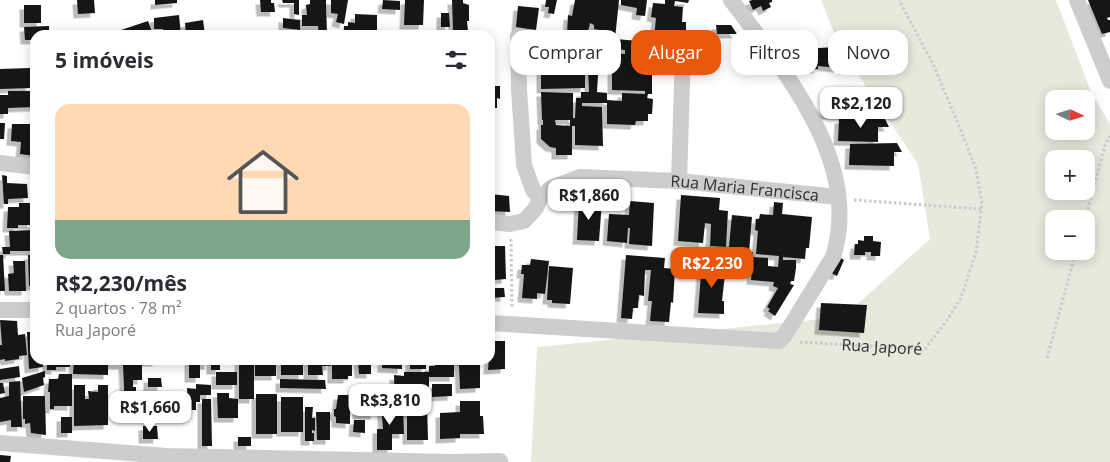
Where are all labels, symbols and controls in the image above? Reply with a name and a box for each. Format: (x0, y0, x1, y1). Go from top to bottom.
chip: Comprar (510, 30, 621, 75)
chip: Alugar (631, 30, 721, 75)
chip: Filtros (731, 30, 818, 75)
chip: Novo (828, 30, 908, 75)
text: 5 imóveis (55, 46, 154, 74)
icon: filters (442, 46, 470, 74)
pin: R$2,120 (815, 86, 907, 129)
north arrow (1045, 90, 1095, 140)
map controls (1045, 90, 1095, 260)
text: R$2,120 (831, 92, 891, 114)
icon: home (218, 137, 308, 227)
button: + (1045, 150, 1095, 200)
street label: Rua Maria Francisca (670, 170, 820, 206)
pin: R$1,860 (543, 178, 635, 221)
text: R$1,860 (559, 184, 619, 206)
button: − (1045, 210, 1095, 260)
pin: R$2,230 (666, 246, 758, 289)
text: R$2,230 (682, 252, 742, 274)
text: R$2,230/mês (55, 269, 187, 297)
text: 2 quartos · 78 m² (55, 297, 182, 319)
text: Rua Japoré (55, 319, 136, 341)
street label: Rua Japoré (841, 333, 923, 360)
pin: R$3,810 (344, 384, 436, 426)
text: R$3,810 (360, 389, 420, 411)
pin: R$1,660 (104, 390, 196, 433)
text: R$1,660 (120, 396, 180, 418)

